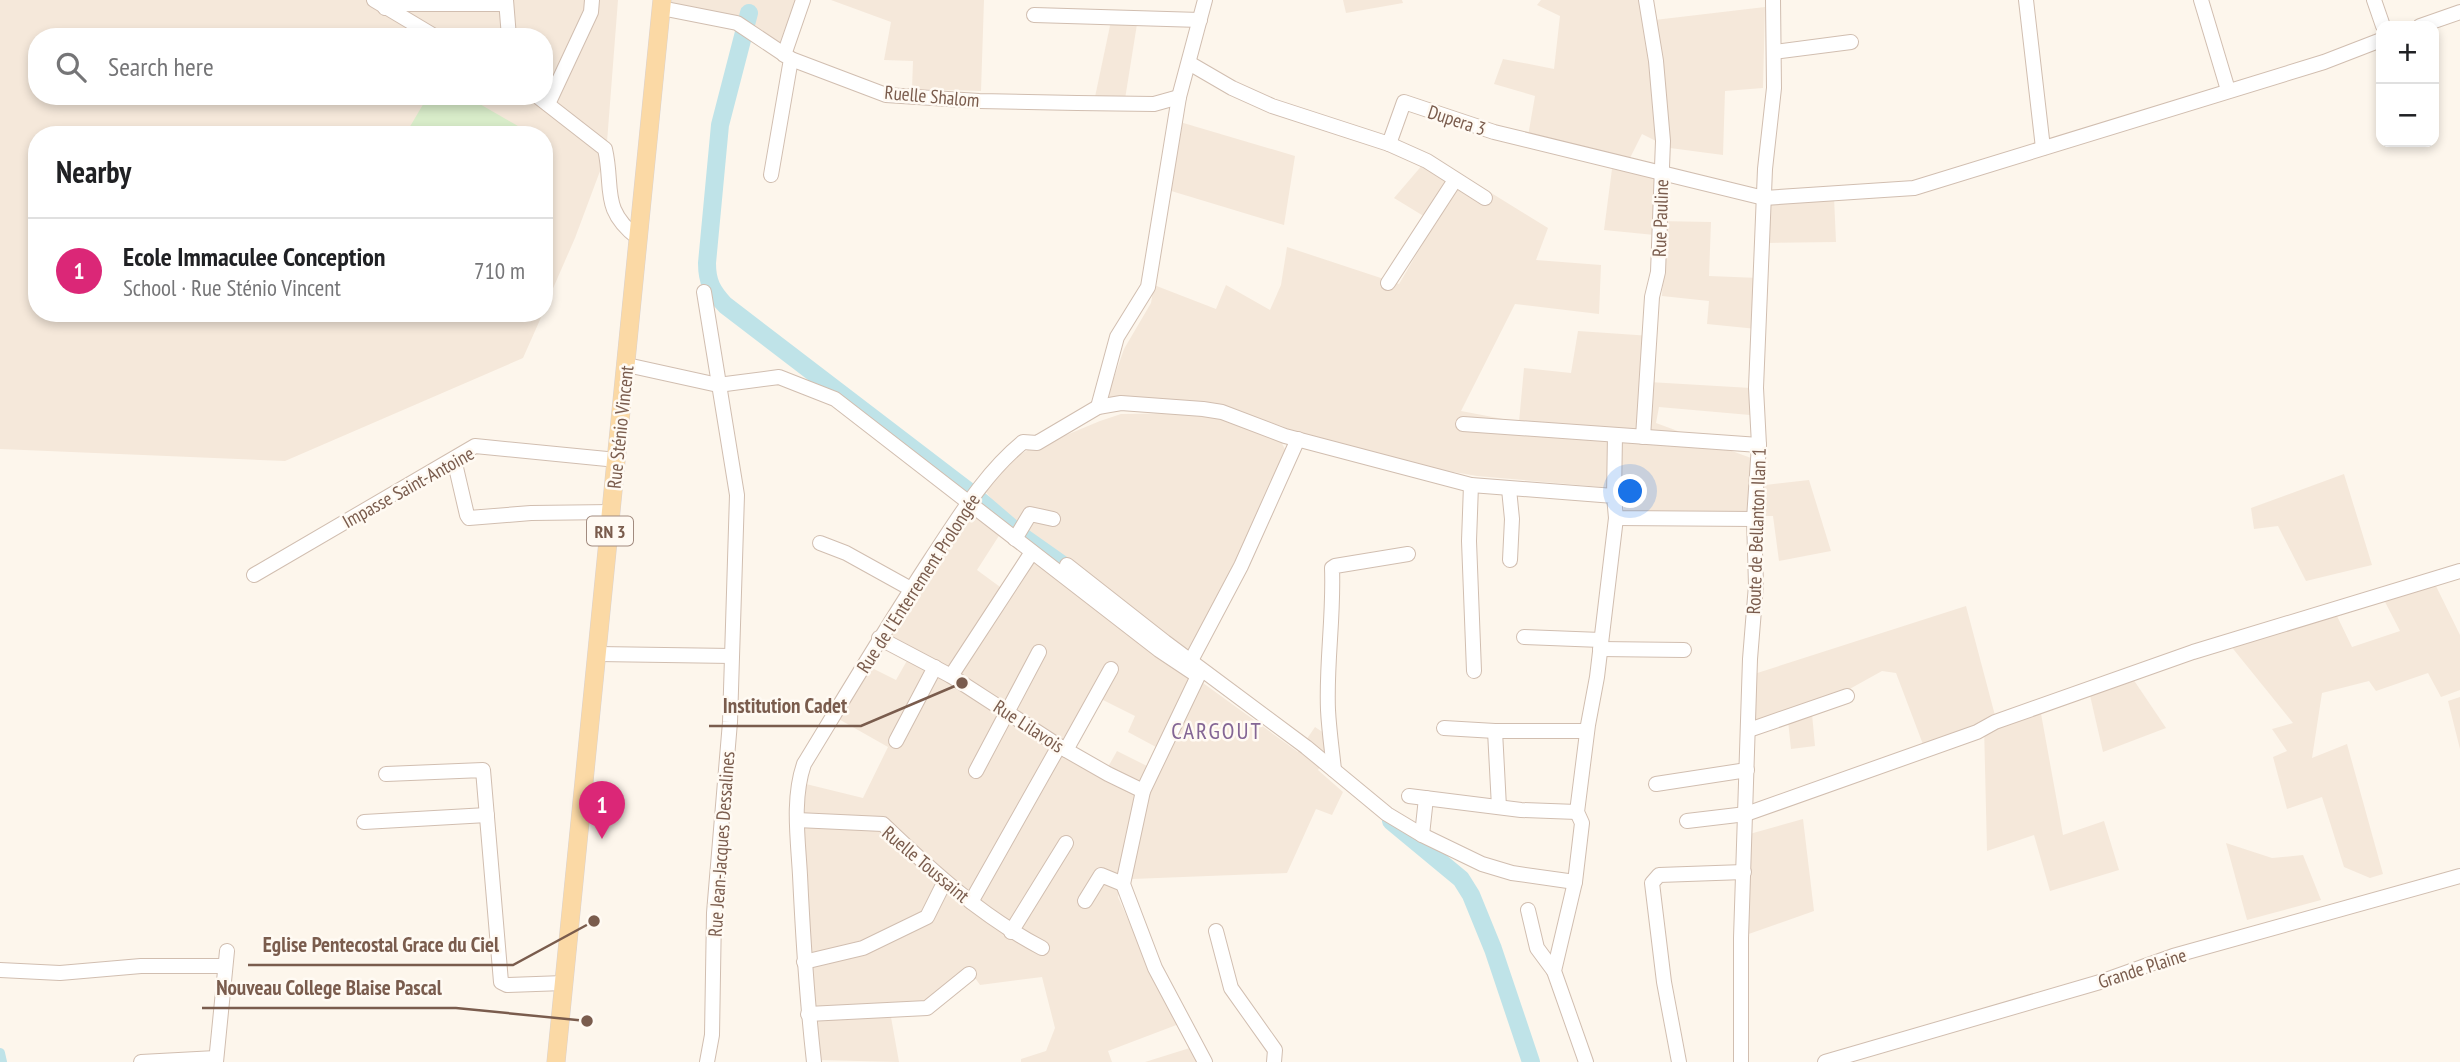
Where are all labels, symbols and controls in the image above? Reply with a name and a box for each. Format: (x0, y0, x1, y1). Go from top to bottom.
map controls (2376, 21, 2439, 147)
button: + (2376, 21, 2439, 84)
search box (28, 28, 553, 105)
icon: search (52, 48, 90, 86)
text: Search here (108, 50, 214, 83)
street label: Ruelle Shalom (884, 80, 980, 112)
button: − (2376, 84, 2439, 147)
street label: Dupera 3 (1425, 99, 1489, 141)
text: Nearby (56, 152, 131, 191)
street label: Rue Pauline (1647, 179, 1673, 257)
text: Ecole Immaculee Conception (123, 240, 386, 273)
text: 1 (74, 256, 85, 285)
text: 710 m (474, 256, 525, 285)
text: School · Rue Sténio Vincent (123, 273, 341, 302)
street label: Rue Sténio Vincent (602, 363, 638, 490)
street label: Impasse Saint-Antoine (338, 441, 478, 533)
street label: Route de Bellanton Ilan 1 (1741, 447, 1771, 615)
your location (1613, 474, 1647, 508)
street label: Rue de l'Enterrement Prolongée (851, 489, 985, 677)
road number: RN 3 (587, 516, 633, 546)
callout: Institution Cadet (709, 684, 861, 726)
text: Institution Cadet (723, 692, 847, 719)
street label: Rue Lilavois (989, 694, 1069, 758)
district label: CARGOUT (1171, 716, 1263, 745)
street label: Rue Jean-Jacques Dessalines (703, 750, 739, 938)
pin: 1 (579, 781, 625, 839)
street label: Ruelle Toussaint (877, 821, 975, 908)
callout: Eglise Pentecostal Grace du Ciel (248, 923, 513, 965)
text: Eglise Pentecostal Grace du Ciel (263, 931, 500, 958)
street label: Grande Plaine (2095, 942, 2189, 994)
callout: Nouveau College Blaise Pascal (202, 966, 456, 1008)
text: Nouveau College Blaise Pascal (216, 974, 443, 1001)

